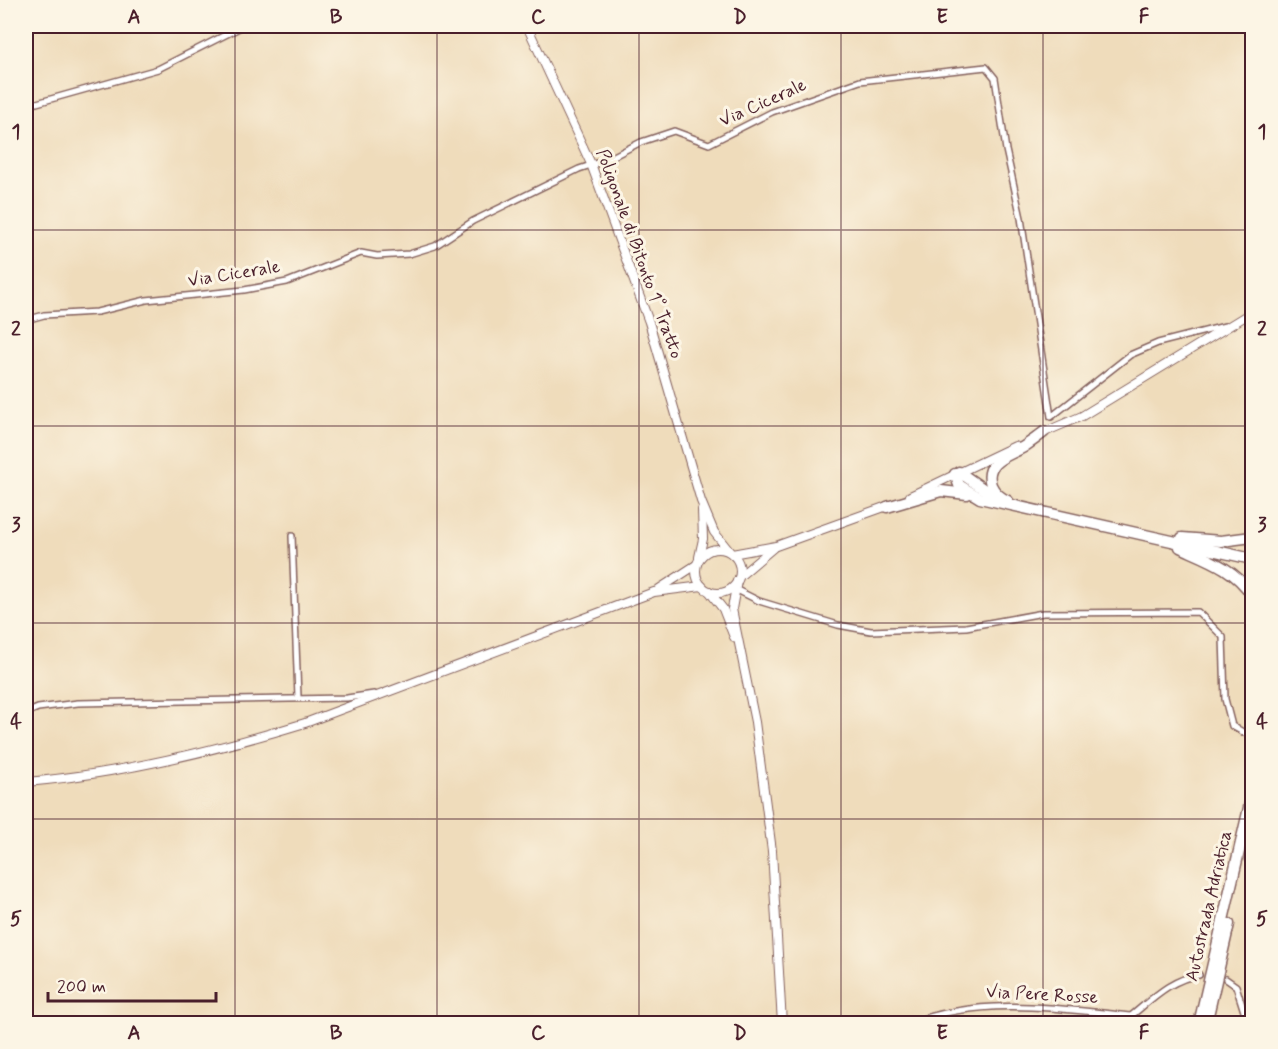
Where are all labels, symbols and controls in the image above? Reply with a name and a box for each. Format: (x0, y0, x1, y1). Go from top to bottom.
text: A (127, 4, 141, 31)
text: B (330, 4, 343, 31)
text: C (531, 4, 546, 31)
text: D (733, 4, 747, 31)
text: E (936, 4, 948, 31)
text: F (1139, 4, 1150, 31)
street label: Via Cicerale (716, 73, 810, 133)
text: 1 (12, 119, 20, 146)
text: 1 (1258, 119, 1266, 146)
street label: Poligonale di Bitonto 1° Tratto (590, 146, 688, 362)
street label: Via Cicerale (186, 255, 282, 293)
text: 2 (11, 316, 21, 343)
text: 2 (1257, 316, 1267, 343)
text: 3 (11, 512, 21, 539)
text: 3 (1257, 512, 1267, 539)
text: 4 (10, 709, 22, 736)
text: 4 (1256, 709, 1268, 736)
street label: Autostrada Adriatica (1180, 828, 1238, 984)
text: 5 (10, 906, 22, 933)
text: 5 (1256, 906, 1268, 933)
scale bar (48, 965, 216, 1003)
text: 200 m (57, 975, 106, 999)
street label: Via Pere Rosse (985, 980, 1099, 1010)
text: A (127, 1020, 141, 1047)
text: B (330, 1020, 343, 1047)
text: C (531, 1020, 546, 1047)
text: D (733, 1020, 747, 1047)
text: E (936, 1020, 948, 1047)
text: F (1139, 1020, 1150, 1047)

